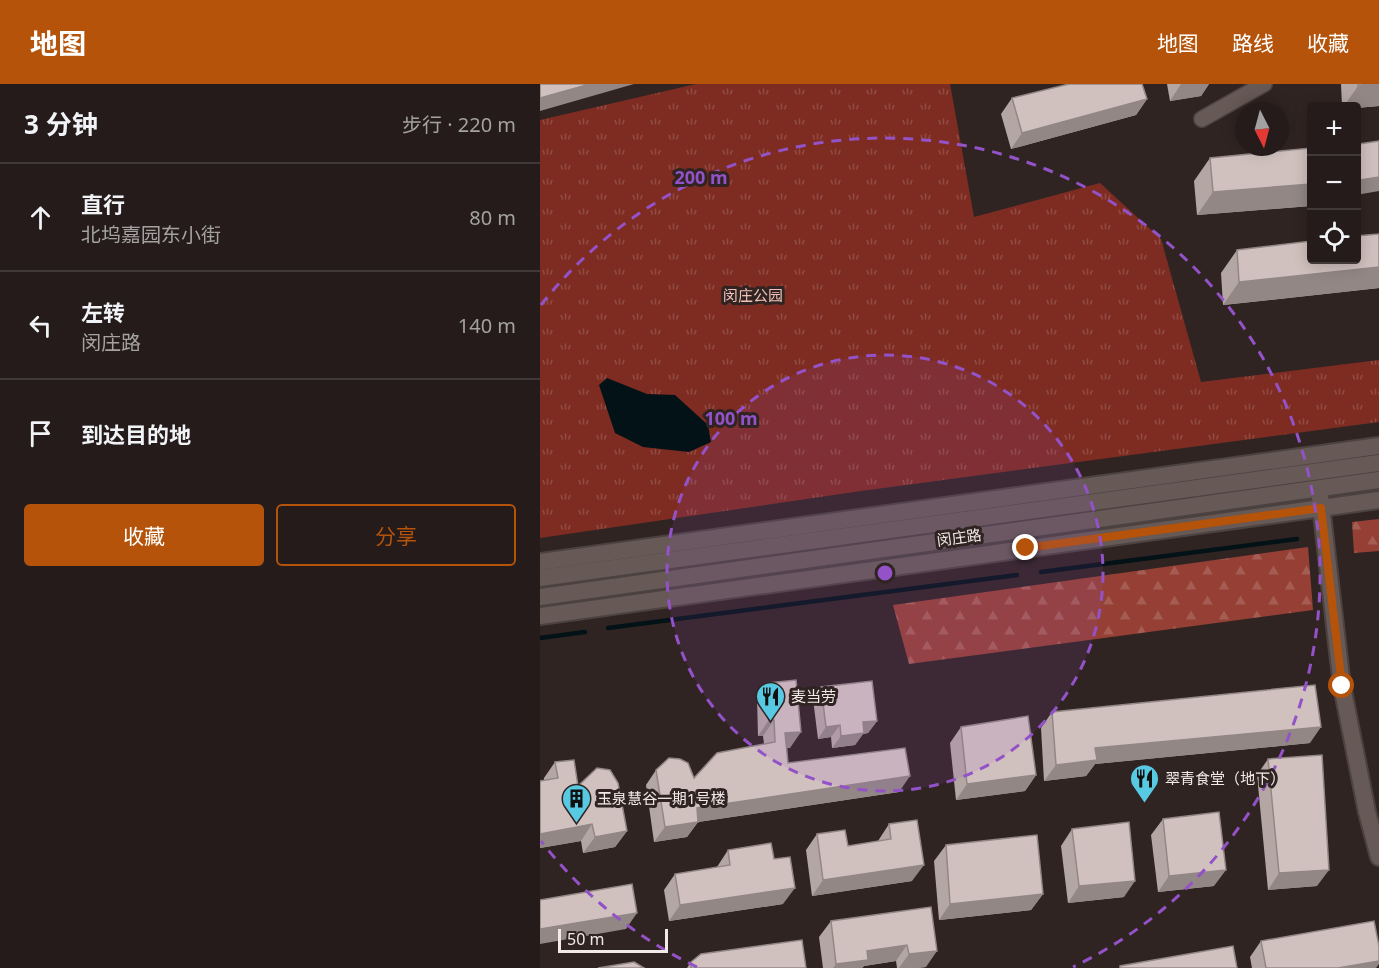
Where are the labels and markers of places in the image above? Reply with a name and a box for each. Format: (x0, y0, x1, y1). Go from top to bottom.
centre of rings (875, 563, 895, 583)
restaurant icon: 麦当劳 (754, 680, 786, 722)
place label: 麦当劳 (791, 686, 836, 706)
restaurant icon: 翠青食堂（地下） (1128, 762, 1160, 804)
place label: 翠青食堂（地下） (1165, 768, 1285, 788)
building icon: 玉泉慧谷一期1号楼 (560, 782, 592, 824)
place label: 玉泉慧谷一期1号楼 (597, 788, 726, 808)

